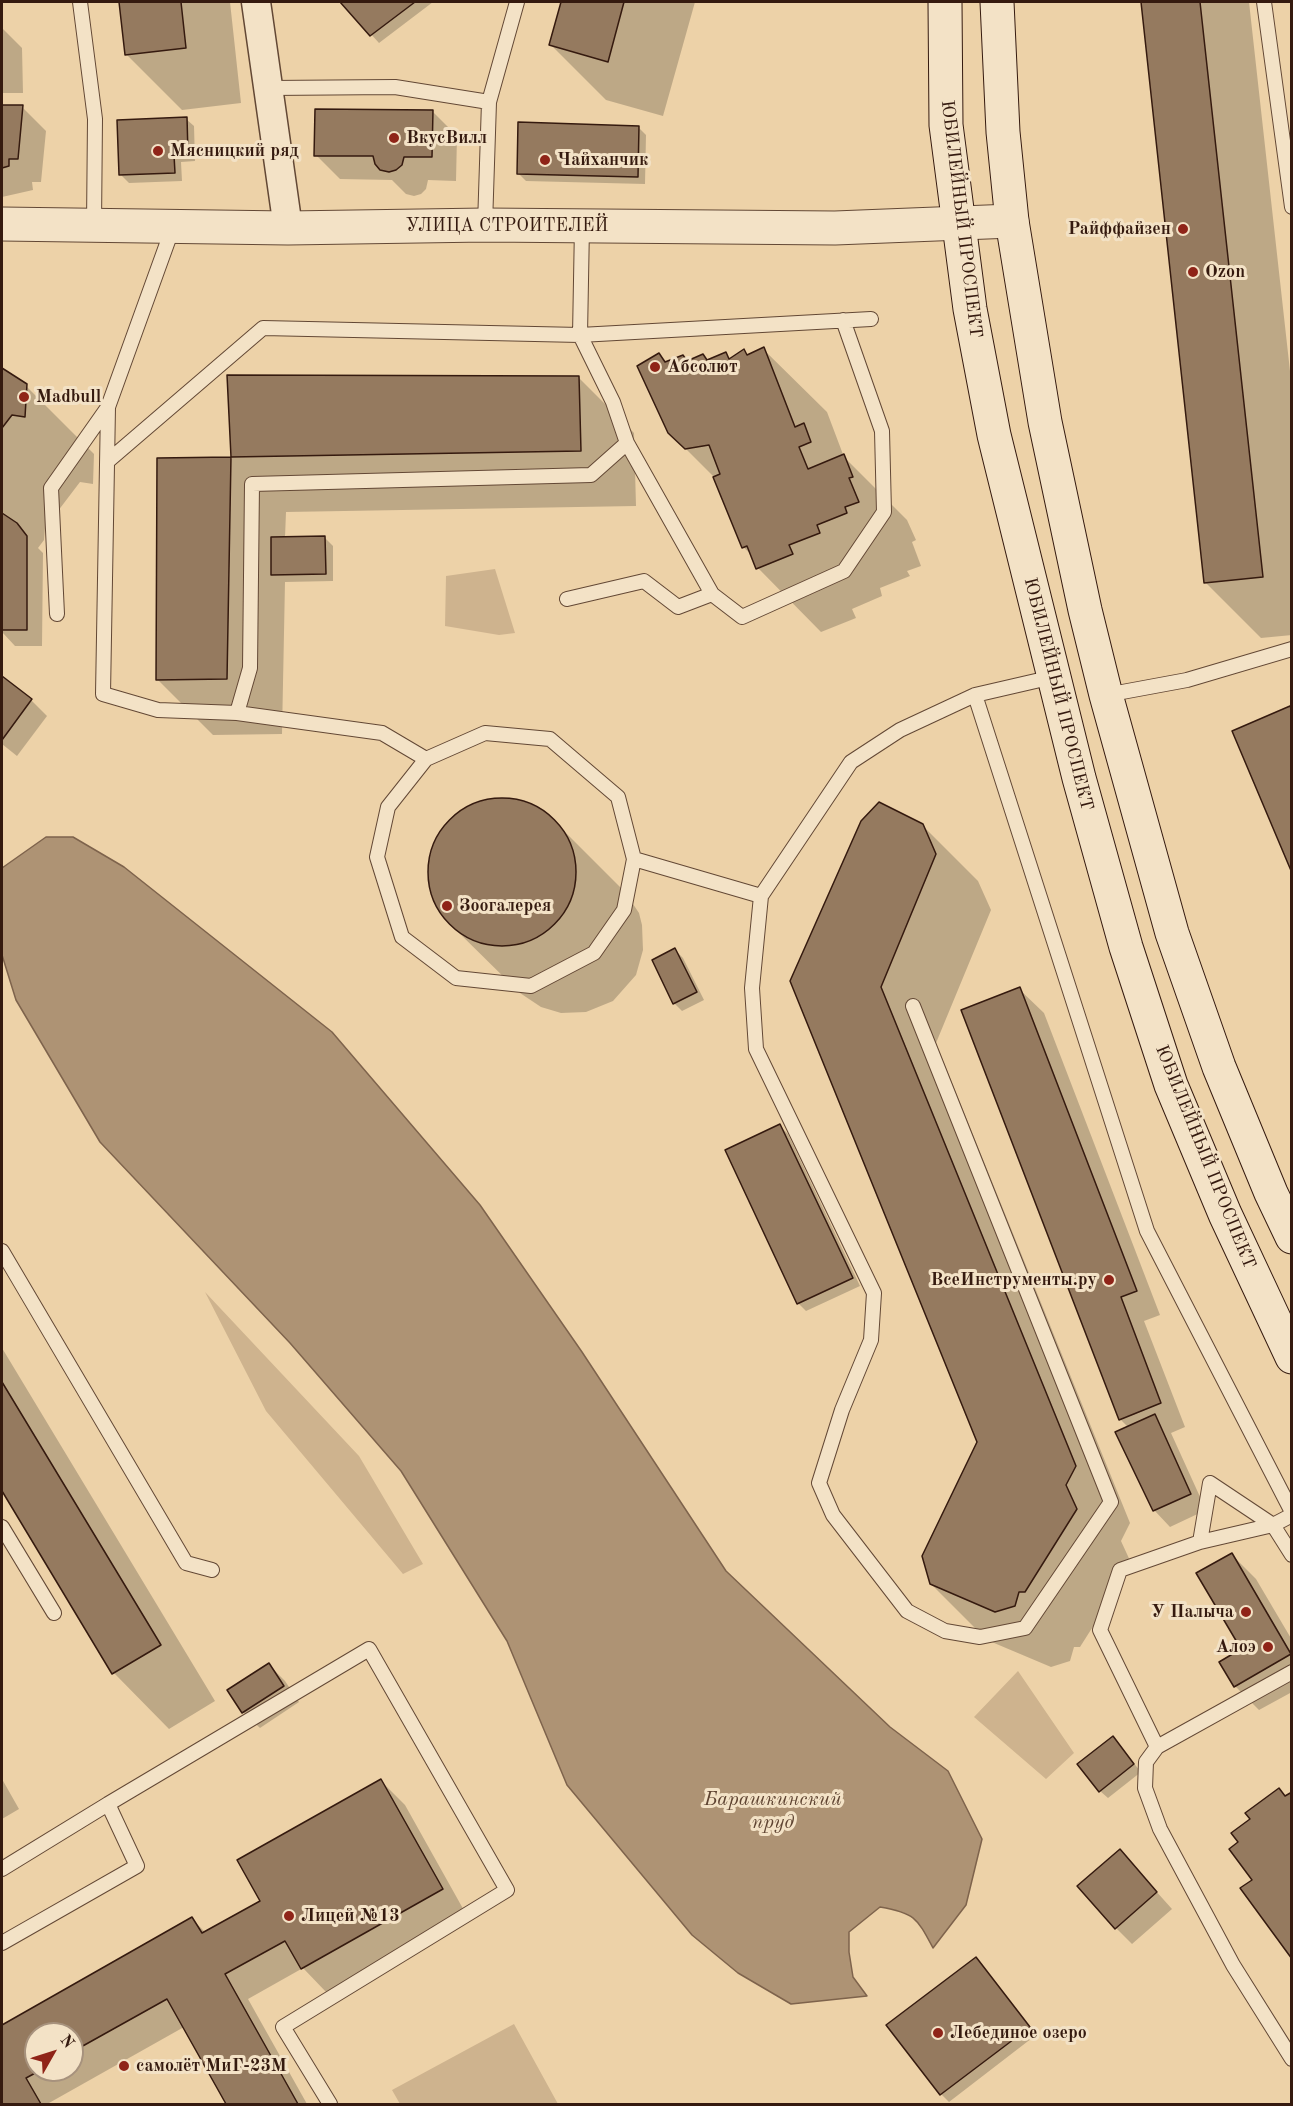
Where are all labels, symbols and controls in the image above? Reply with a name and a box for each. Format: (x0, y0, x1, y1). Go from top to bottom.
street label: ЮБИЛЕЙНЫЙ ПРОСПЕКТ (936, 99, 986, 339)
place label: ВкусВилл (406, 127, 487, 149)
marker: ВкусВилл (387, 131, 401, 145)
place label: Мясницкий ряд (170, 140, 299, 162)
marker: Мясницкий ряд (151, 144, 165, 158)
place label: Чайханчик (557, 149, 648, 171)
marker: Чайханчик (538, 153, 552, 167)
street label: УЛИЦА СТРОИТЕЛЕЙ (406, 215, 608, 237)
place label: Райффайзен (1068, 218, 1171, 240)
marker: Райффайзен (1176, 222, 1190, 236)
place label: Ozon (1205, 261, 1245, 283)
marker: Ozon (1186, 265, 1200, 279)
place label: Абсолют (667, 356, 738, 378)
marker: Абсолют (648, 360, 662, 374)
place label: Madbull (36, 386, 101, 408)
marker: Madbull (17, 390, 31, 404)
street label: ЮБИЛЕЙНЫЙ ПРОСПЕКТ (1019, 575, 1097, 813)
place label: Зоогалерея (459, 895, 551, 917)
marker: Зоогалерея (440, 899, 454, 913)
street label: ЮБИЛЕЙНЫЙ ПРОСПЕКТ (1150, 1042, 1260, 1272)
place label: ВсеИнструменты.ру (930, 1269, 1097, 1291)
marker: ВсеИнструменты.ру (1102, 1273, 1116, 1287)
place label: У Палыча (1151, 1601, 1234, 1623)
marker: У Палыча (1239, 1605, 1253, 1619)
place label: Алоэ (1216, 1636, 1256, 1658)
marker: Алоэ (1261, 1640, 1275, 1654)
water label: Барашкинский пруд (704, 1788, 842, 1835)
place label: Лицей №13 (301, 1905, 400, 1927)
marker: Лицей №13 (282, 1909, 296, 1923)
north arrow (24, 2022, 84, 2082)
place label: Лебединое озеро (950, 2022, 1087, 2044)
marker: Лебединое озеро (931, 2026, 945, 2040)
text: N (56, 2032, 76, 2052)
place label: самолёт МиГ-23М (136, 2055, 287, 2077)
marker: самолёт МиГ-23М (117, 2059, 131, 2073)

